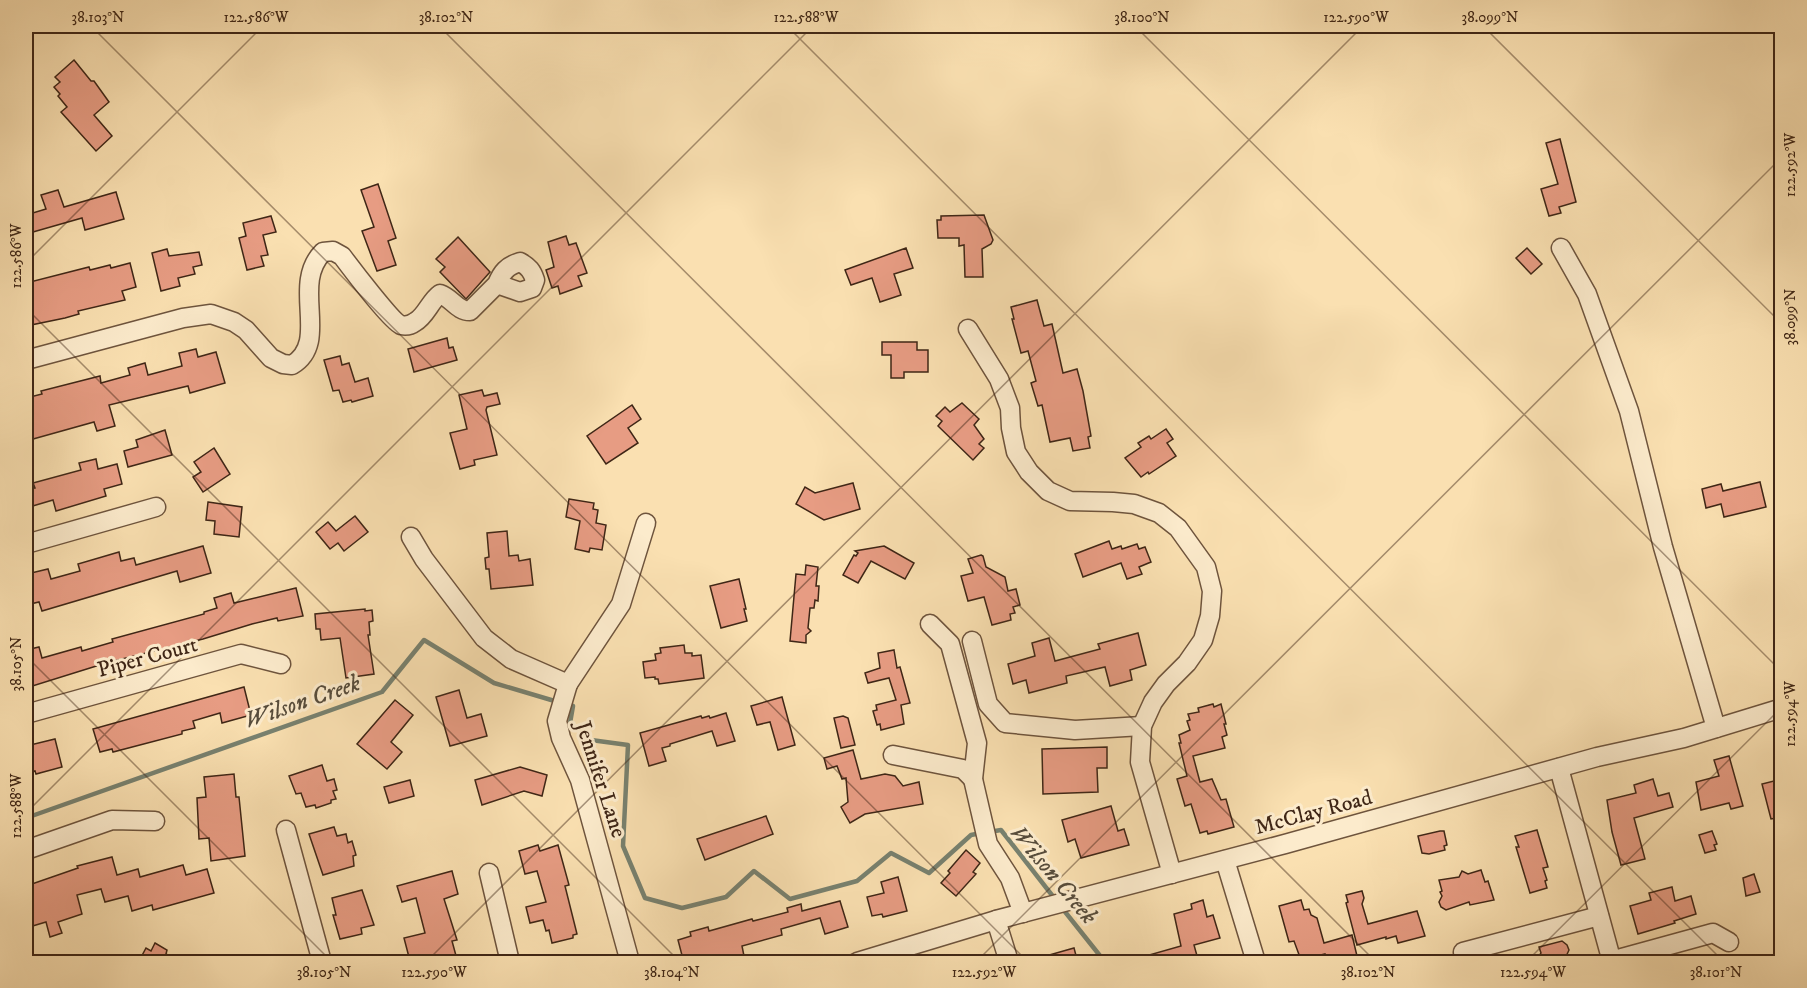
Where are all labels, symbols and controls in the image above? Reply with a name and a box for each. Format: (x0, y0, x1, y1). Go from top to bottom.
text: 38.103°N (72, 8, 124, 27)
text: 122.586°W (223, 8, 289, 27)
text: 38.102°N (419, 8, 473, 27)
text: 122.588°W (774, 8, 839, 27)
text: 38.100°N (1114, 8, 1170, 27)
text: 122.590°W (1323, 8, 1389, 27)
text: 38.099°N (1462, 8, 1518, 27)
text: 122.592°W (1781, 132, 1800, 197)
text: 122.586°W (7, 223, 26, 289)
text: 38.099°N (1781, 289, 1800, 345)
street label: Piper Court (94, 631, 200, 684)
text: 38.105°N (7, 637, 26, 691)
water label: Wilson Creek (240, 668, 364, 736)
text: 122.594°W (1781, 681, 1800, 747)
street label: Jennifer Lane (568, 716, 632, 841)
text: 122.588°W (7, 773, 26, 838)
street label: McClay Road (1252, 784, 1375, 841)
water label: Wilson Creek (1003, 819, 1104, 931)
text: 38.105°N (297, 963, 351, 982)
text: 122.590°W (401, 963, 467, 982)
text: 38.104°N (644, 963, 700, 982)
text: 122.592°W (952, 963, 1017, 982)
text: 38.102°N (1341, 963, 1395, 982)
text: 122.594°W (1500, 963, 1566, 982)
text: 38.101°N (1690, 963, 1742, 982)

